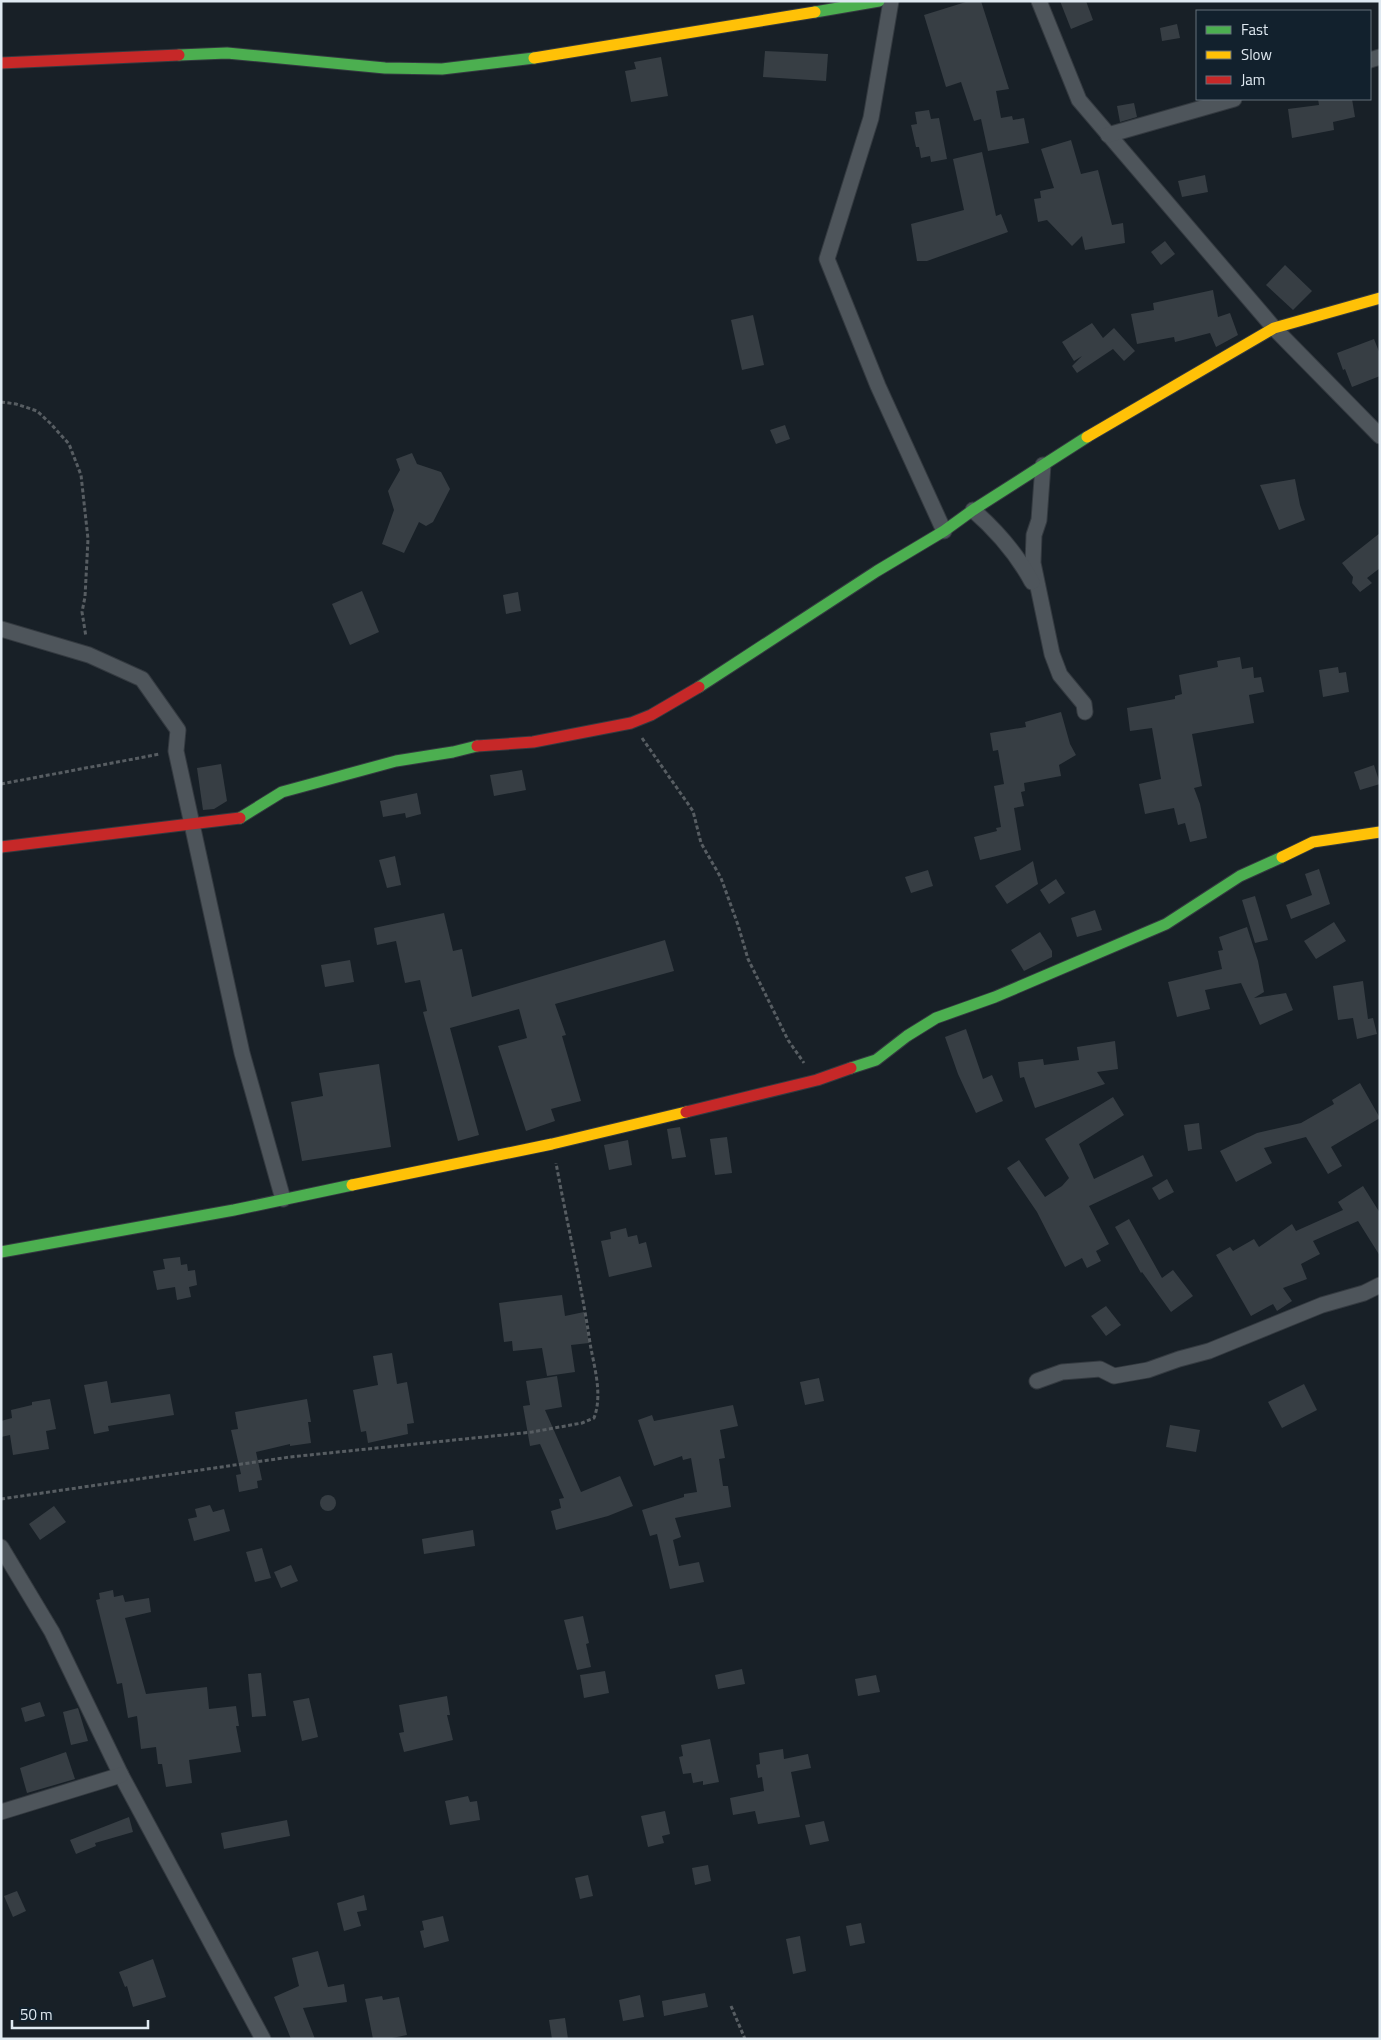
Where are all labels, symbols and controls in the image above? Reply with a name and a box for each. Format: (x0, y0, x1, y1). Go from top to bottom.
legend (1196, 10, 1371, 100)
text: Fast (1241, 18, 1269, 41)
text: Slow (1241, 43, 1272, 66)
text: Jam (1241, 68, 1265, 91)
scale bar (12, 1998, 149, 2030)
text: 50 m (20, 2003, 53, 2026)

